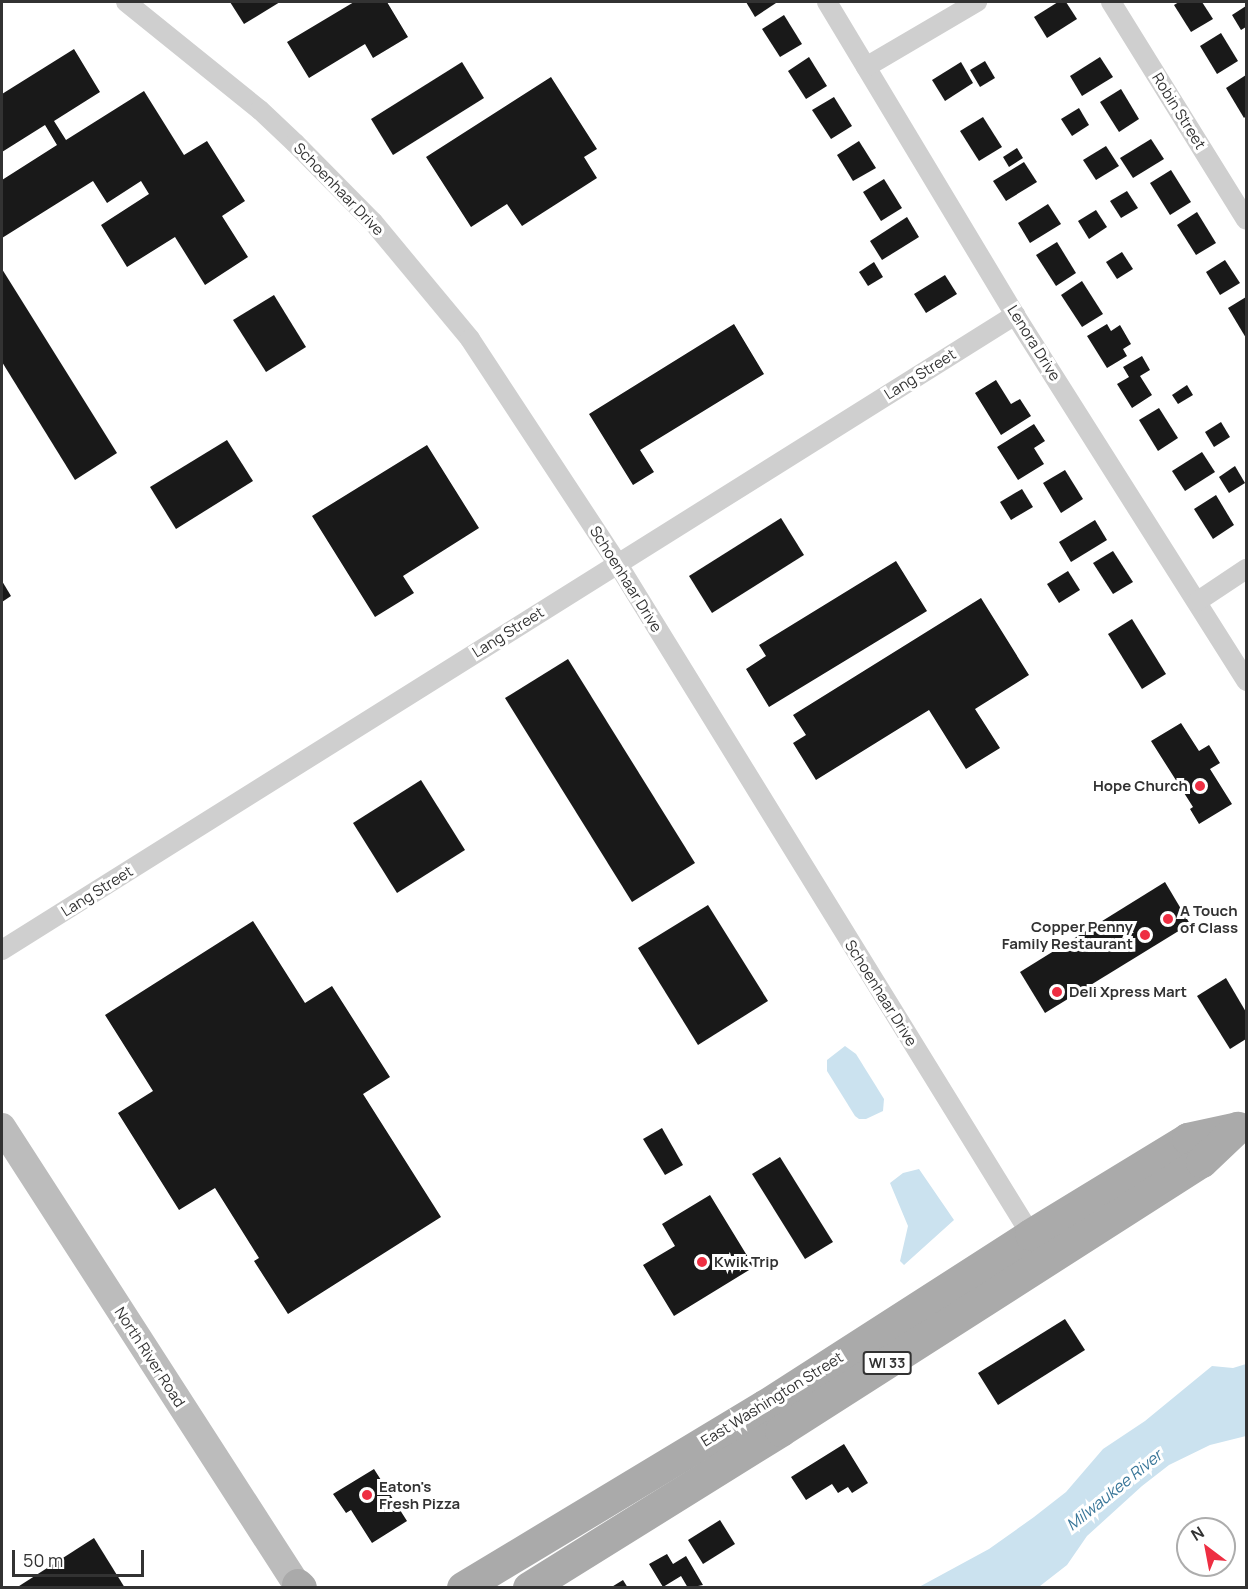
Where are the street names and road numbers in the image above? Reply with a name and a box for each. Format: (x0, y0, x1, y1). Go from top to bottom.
street label: Robin Street (1148, 69, 1210, 153)
street label: Schoenhaar Drive (290, 139, 388, 239)
street label: Lenora Drive (1004, 302, 1064, 384)
street label: Lang Street (881, 345, 959, 403)
street label: Schoenhaar Drive (586, 523, 666, 635)
street label: Lang Street (469, 603, 547, 661)
street label: Lang Street (58, 862, 136, 920)
street label: Schoenhaar Drive (841, 937, 921, 1049)
street label: North River Road (111, 1304, 189, 1410)
street label: East Washington Street (698, 1348, 846, 1450)
road number: WI 33 (862, 1352, 912, 1374)

